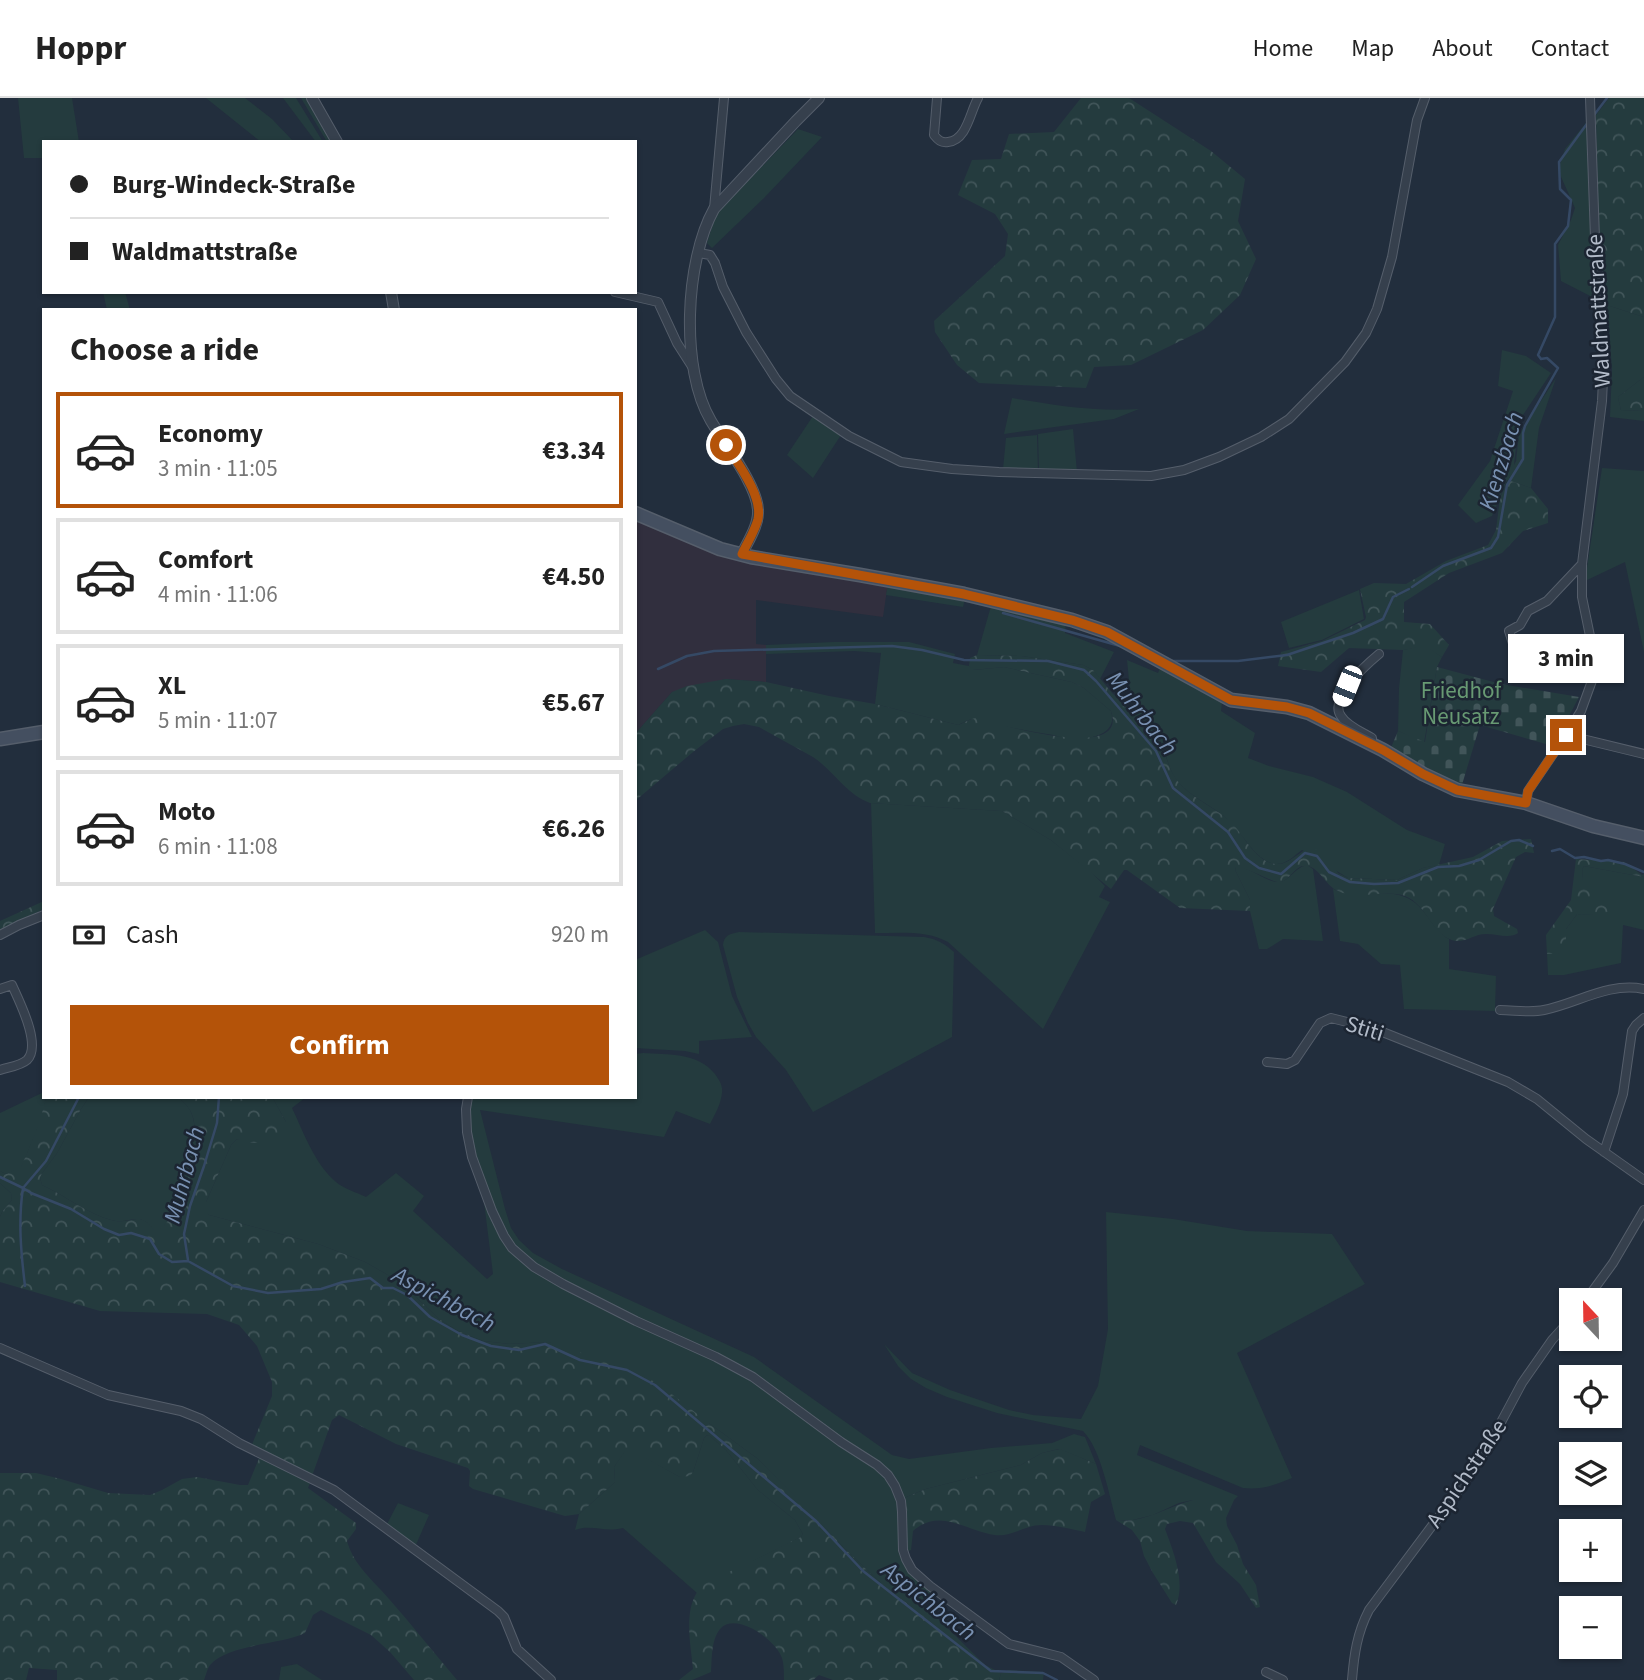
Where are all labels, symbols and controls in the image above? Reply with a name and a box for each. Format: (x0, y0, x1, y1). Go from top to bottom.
text: Hoppr (35, 25, 127, 72)
text: Home (1253, 31, 1313, 66)
text: Map (1351, 31, 1394, 66)
text: About (1432, 31, 1493, 66)
text: Contact (1531, 31, 1609, 66)
text: Burg-Windeck-Straße (112, 166, 355, 203)
text: Waldmattstraße (112, 233, 298, 270)
street label: Waldmattstraße (1578, 233, 1619, 389)
text: Choose a ride (70, 327, 259, 373)
water label: Kienzbach (1470, 407, 1533, 515)
text: Economy (158, 415, 263, 452)
icon: car (74, 419, 137, 482)
route start (710, 429, 742, 461)
text: €3.34 (542, 432, 605, 469)
text: 3 min · 11:05 (158, 452, 278, 485)
text: Comfort (158, 541, 253, 578)
icon: car (74, 545, 137, 608)
text: €4.50 (542, 558, 605, 595)
text: 4 min · 11:06 (158, 578, 278, 611)
callout: 3 min (1508, 634, 1624, 682)
text: 3 min (1538, 642, 1594, 675)
car (1330, 663, 1365, 709)
water label: Muhrbach (1097, 664, 1186, 763)
text: XL (158, 667, 186, 704)
icon: car (74, 671, 137, 734)
park label: Friedhof Neusatz (1421, 674, 1502, 733)
text: €5.67 (542, 684, 605, 721)
text: 5 min · 11:07 (158, 704, 278, 737)
route end (1550, 719, 1582, 751)
text: Moto (158, 793, 215, 830)
icon: car (74, 797, 137, 860)
text: €6.26 (542, 810, 605, 847)
text: 6 min · 11:08 (158, 830, 278, 863)
icon: cash (70, 916, 108, 954)
text: Cash (126, 916, 179, 953)
text: 920 m (551, 918, 609, 951)
button: Confirm (70, 1005, 609, 1085)
street label: Stiti (1342, 1007, 1388, 1050)
water label: Muhrbach (155, 1123, 214, 1227)
water label: Aspichbach (384, 1257, 501, 1341)
north arrow (1559, 1288, 1622, 1351)
map controls (1559, 1288, 1622, 1659)
button: locate (1559, 1365, 1622, 1428)
street label: Aspichstraße (1418, 1412, 1515, 1534)
button: layers (1559, 1442, 1622, 1505)
button: + (1559, 1519, 1622, 1582)
water label: Aspichbach (872, 1552, 984, 1650)
button: − (1559, 1596, 1622, 1659)

